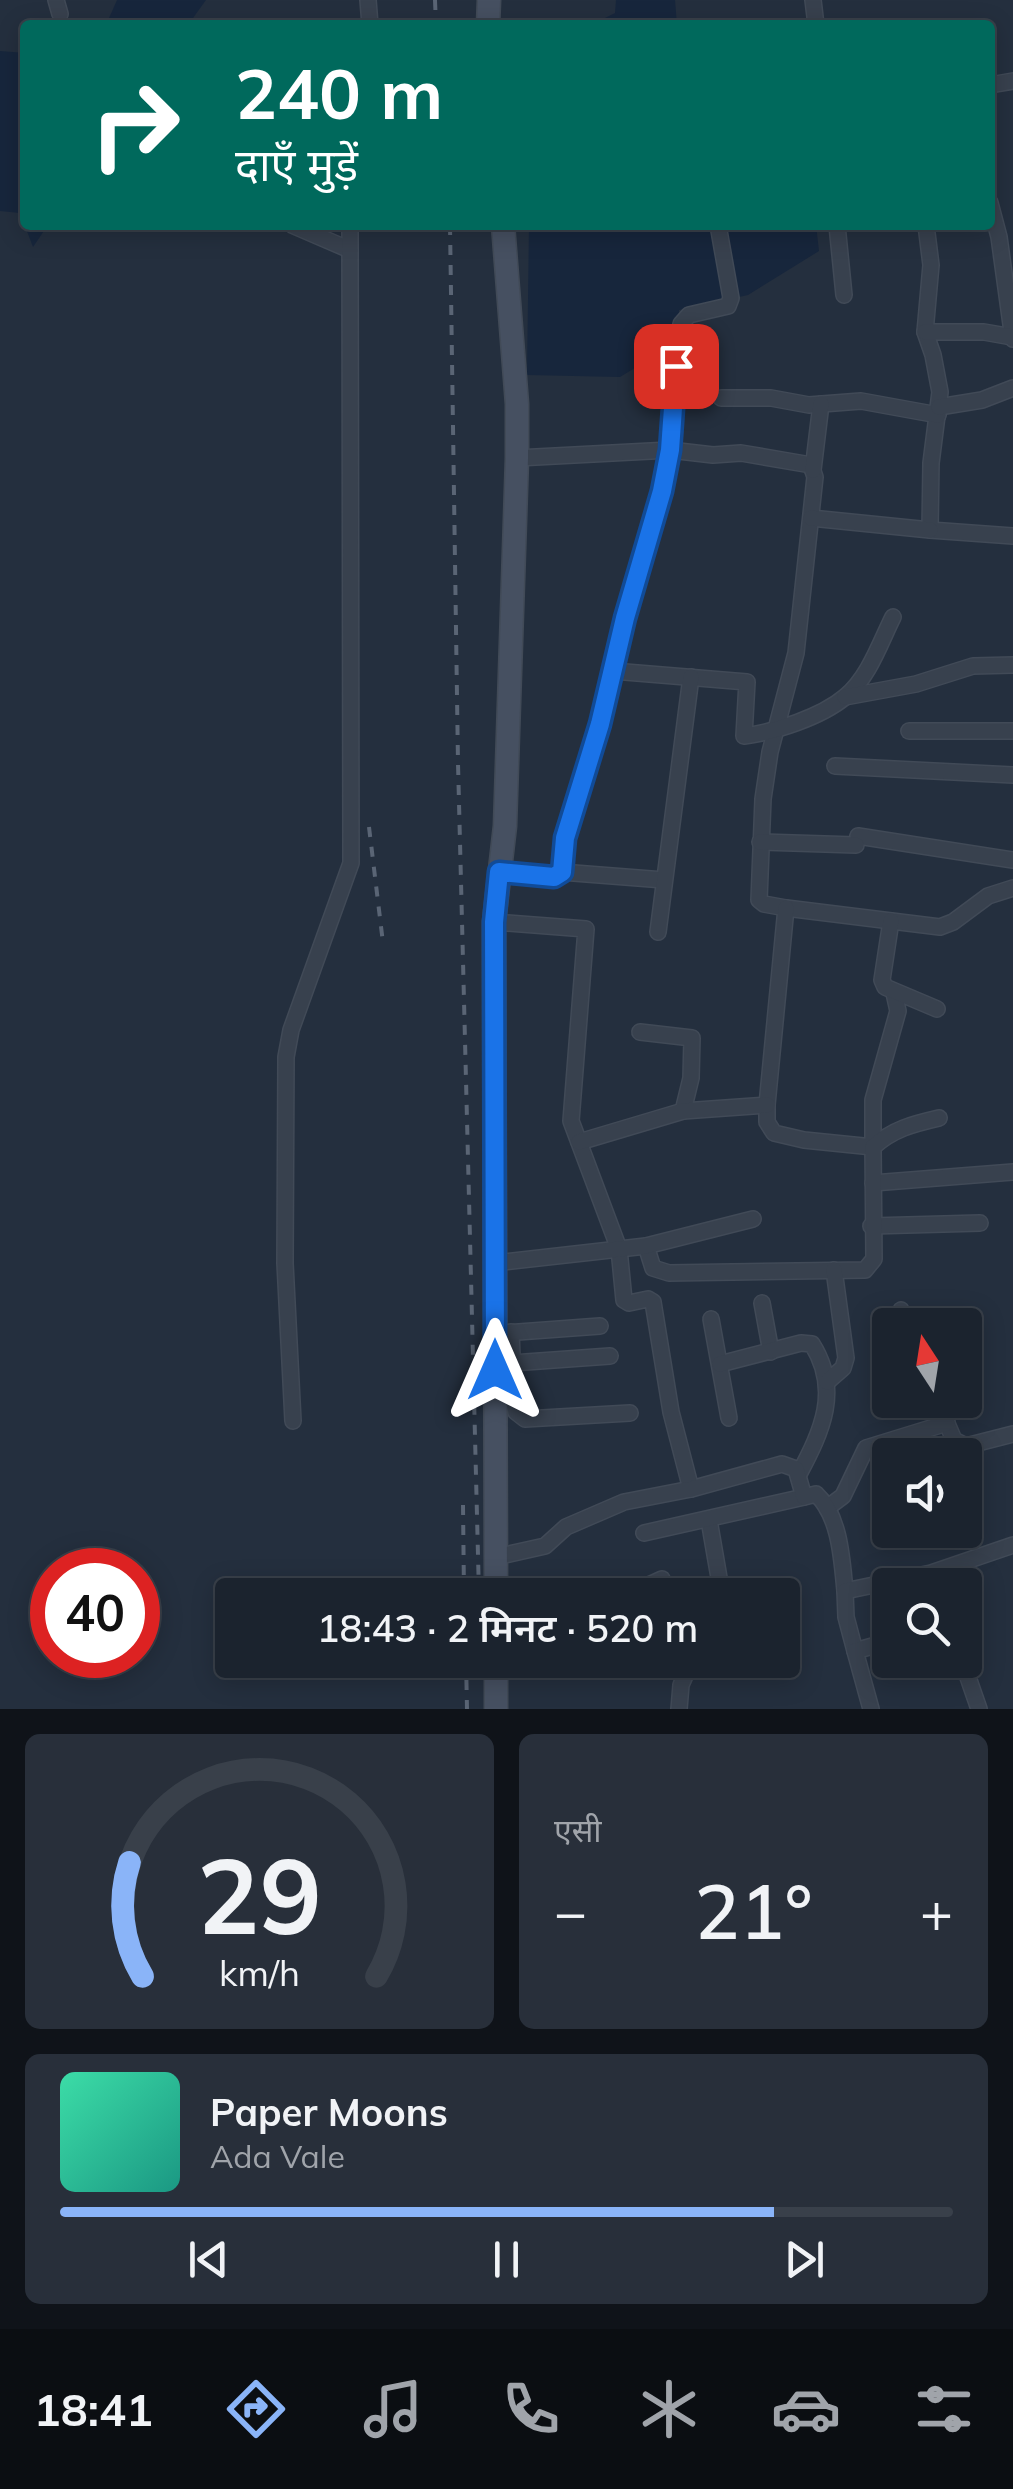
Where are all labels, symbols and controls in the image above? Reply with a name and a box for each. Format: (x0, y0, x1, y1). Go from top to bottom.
text: 240 m (235, 49, 443, 137)
icon: right (70, 60, 200, 190)
text: दाएँ मुड़ें (235, 136, 358, 192)
pin (634, 324, 719, 409)
icon: arrive (649, 339, 704, 394)
north arrow (872, 1308, 982, 1418)
map controls (872, 1308, 982, 1678)
position arrow (443, 1318, 547, 1422)
button: sound (872, 1438, 982, 1548)
speed limit sign: 40 (30, 1548, 160, 1678)
button: search (872, 1568, 982, 1678)
text: 18:43 · 2 मिनट · 520 m (317, 1604, 698, 1652)
text: एसी (554, 1810, 602, 1850)
text: 29 (197, 1829, 322, 1960)
text: 21° (694, 1864, 813, 1958)
text: − (554, 1877, 587, 1946)
text: + (920, 1877, 953, 1946)
text: km/h (219, 1950, 300, 1995)
text: Paper Moons (210, 2088, 448, 2136)
text: Ada Vale (210, 2136, 345, 2176)
icon: previous (181, 2232, 236, 2287)
icon: pause (479, 2232, 534, 2287)
icon: next (777, 2232, 832, 2287)
icon: directions (221, 2374, 291, 2444)
icon: music (358, 2374, 428, 2444)
icon: phone (496, 2374, 566, 2444)
icon: climate (634, 2374, 704, 2444)
icon: car (771, 2374, 841, 2444)
icon: filters (909, 2374, 979, 2444)
text: 18:41 (34, 2381, 153, 2437)

